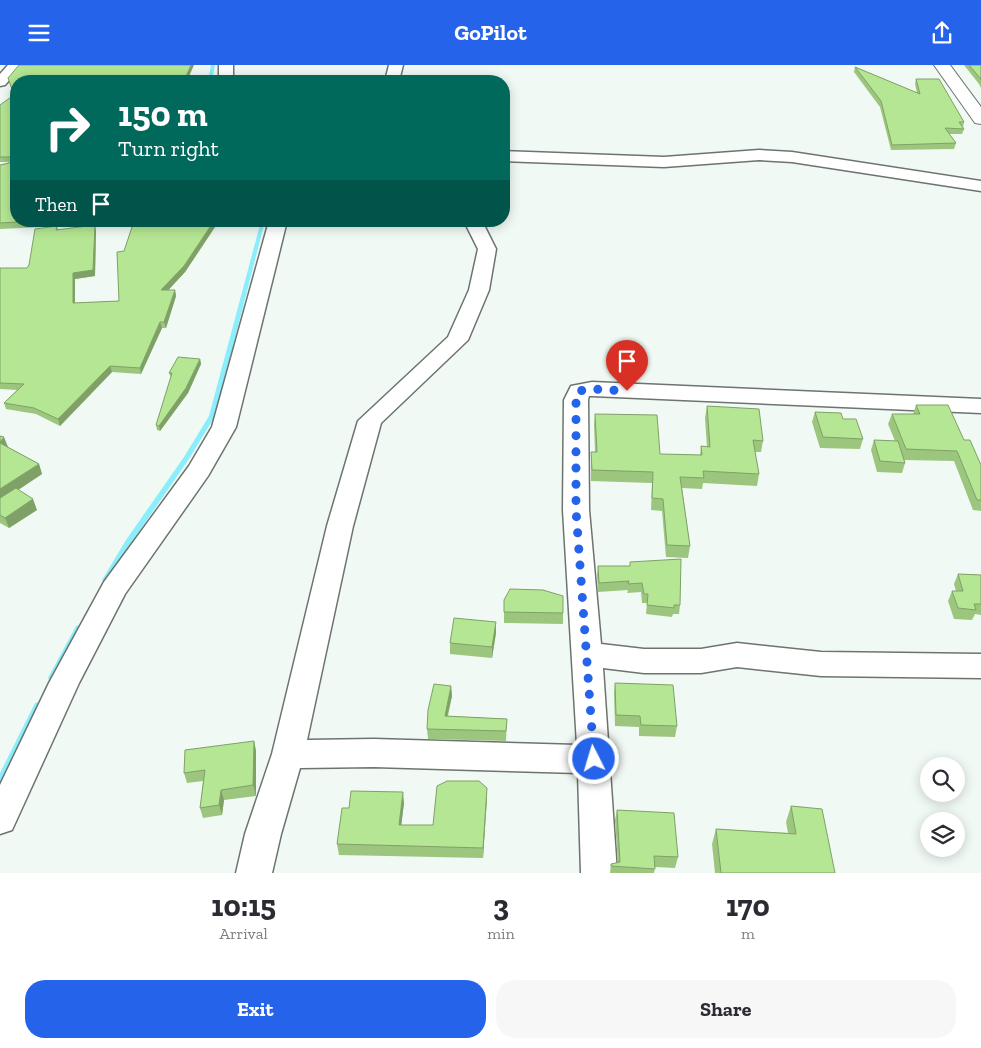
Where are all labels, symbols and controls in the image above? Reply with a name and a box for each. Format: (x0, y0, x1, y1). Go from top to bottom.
icon: menu (25, 19, 53, 47)
text: GoPilot (454, 19, 527, 46)
icon: share (928, 19, 956, 47)
text: 150 m (118, 93, 208, 135)
icon: right (35, 95, 100, 160)
text: Turn right (118, 135, 219, 162)
icon: arrive (87, 190, 115, 218)
text: Then (35, 193, 77, 216)
pin (606, 340, 648, 391)
icon: arrive (613, 347, 641, 375)
position arrow (567, 732, 619, 784)
map controls (920, 757, 965, 857)
button: search (920, 757, 965, 802)
button: layers (920, 812, 965, 857)
text: 10:15 (211, 888, 276, 924)
text: 3 (493, 888, 509, 924)
text: 170 (726, 888, 770, 924)
text: Arrival (220, 924, 268, 943)
text: min (487, 924, 515, 943)
text: m (741, 924, 755, 943)
button: Exit (25, 980, 486, 1038)
button: Share (496, 980, 956, 1038)

